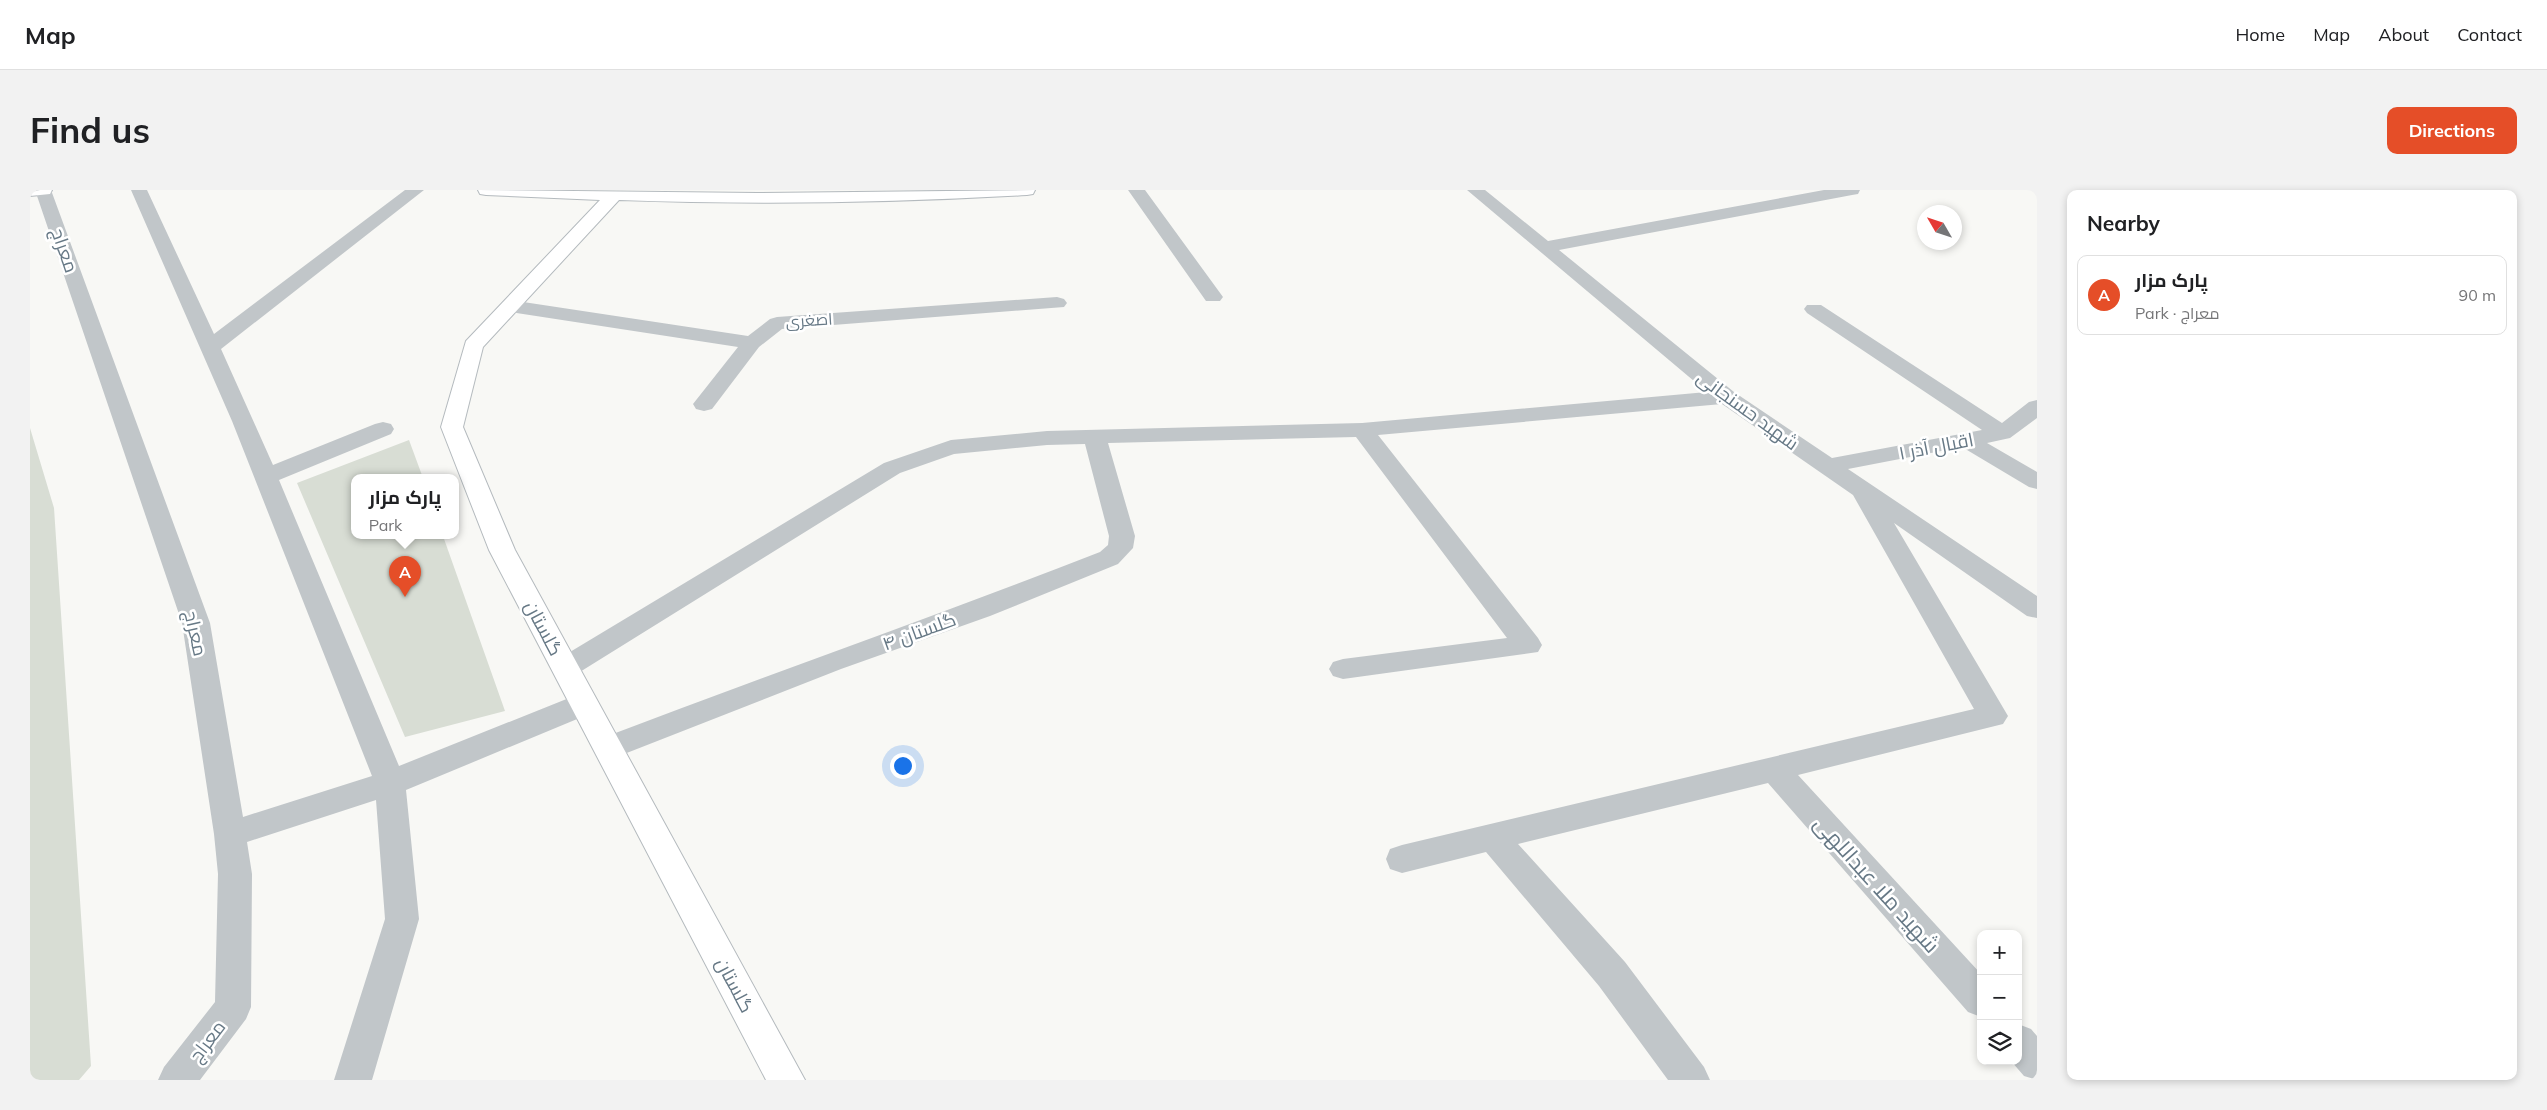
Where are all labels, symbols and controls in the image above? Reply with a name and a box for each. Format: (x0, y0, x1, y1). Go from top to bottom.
text: Map (25, 20, 76, 50)
text: Home (2235, 23, 2285, 46)
text: Map (2313, 23, 2350, 46)
text: About (2378, 23, 2429, 46)
text: Contact (2457, 23, 2522, 46)
button: Directions (2387, 107, 2517, 154)
text: Find us (30, 108, 150, 152)
north arrow (1917, 205, 1962, 250)
text: Nearby (2087, 210, 2160, 236)
street label: معراج (44, 224, 84, 276)
text: پارک مزار (2135, 268, 2208, 292)
text: A (2098, 285, 2110, 305)
text: 90 m (2459, 285, 2496, 305)
text: Park · معراج (2135, 303, 2220, 323)
street label: اصغری (785, 308, 833, 333)
street label: شهید حسنجانی (1692, 365, 1804, 455)
street label: اقبال آذر ۱ (1897, 427, 1975, 465)
popup (351, 474, 459, 539)
text: پارک مزار (369, 485, 441, 509)
text: Park (369, 515, 402, 535)
pin: A (389, 556, 421, 597)
street label: گلستان (520, 596, 568, 660)
street label: گلستان ۴ (879, 607, 959, 655)
street label: معراج (177, 608, 213, 659)
your location (890, 753, 916, 779)
street label: شهید ملا عبداللهی (1808, 810, 1946, 958)
map controls (1977, 930, 2022, 1065)
button: + (1977, 930, 2022, 975)
street label: گلستان (711, 953, 759, 1017)
button: − (1977, 975, 2022, 1020)
street label: معراج (184, 1015, 232, 1068)
button: layers (1977, 1020, 2022, 1065)

